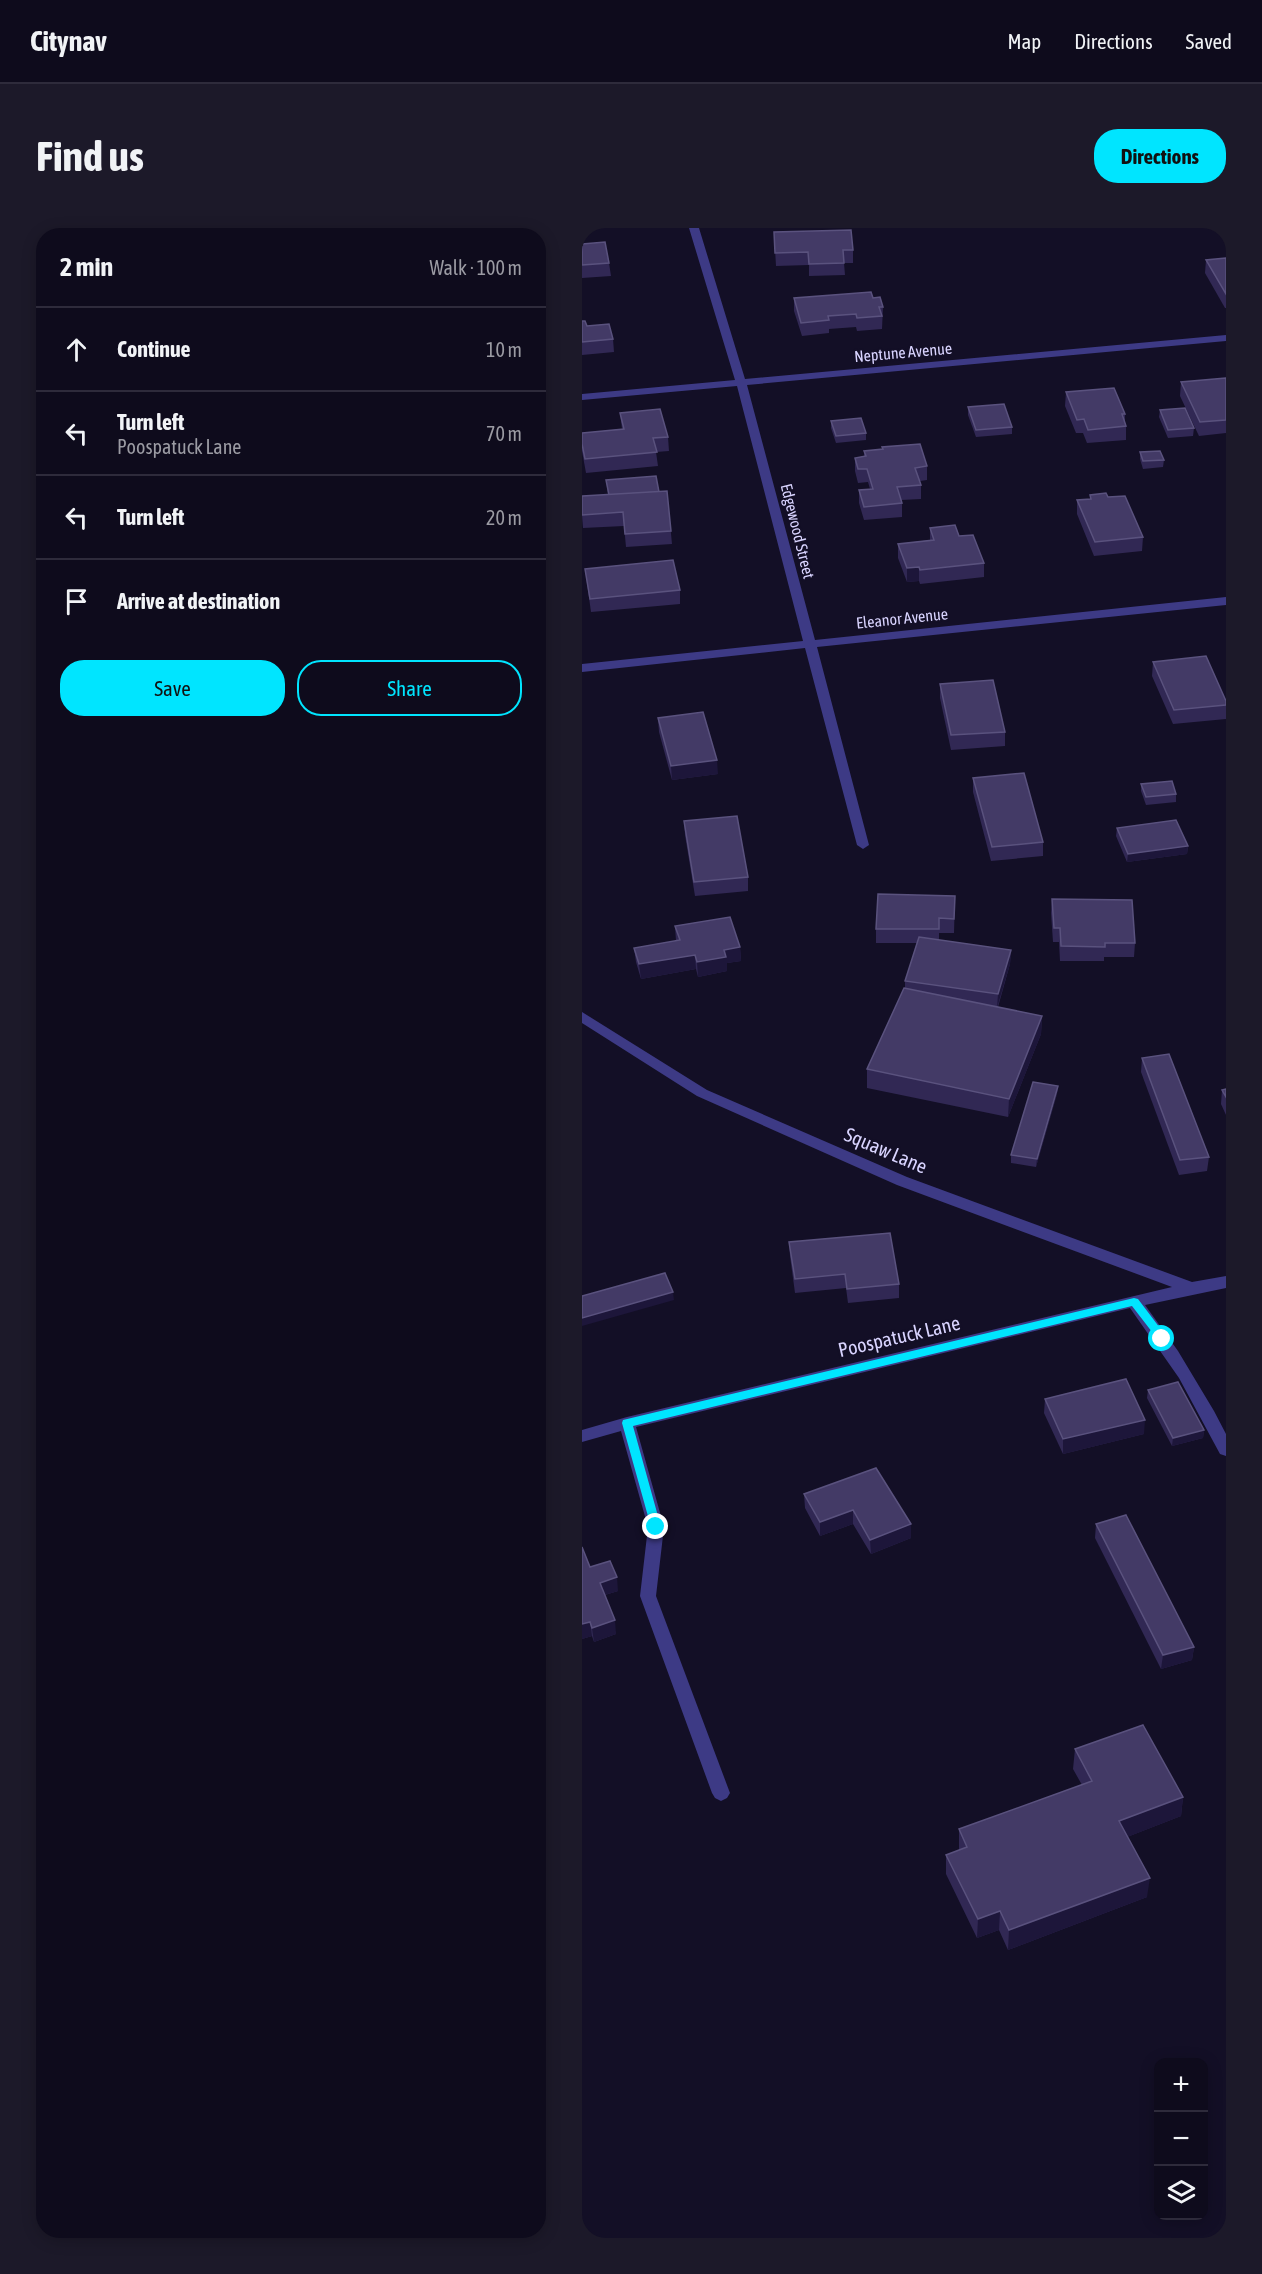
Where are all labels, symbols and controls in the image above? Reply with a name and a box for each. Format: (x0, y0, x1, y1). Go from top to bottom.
text: Citynav (30, 25, 107, 57)
text: Map (1007, 29, 1041, 53)
text: Directions (1074, 29, 1153, 53)
text: Saved (1186, 29, 1232, 53)
button: Directions (1094, 129, 1226, 183)
text: Find us (36, 132, 144, 180)
text: 2 min (60, 252, 113, 282)
text: Walk · 100 m (430, 256, 522, 279)
icon: ahead (60, 333, 93, 366)
text: Continue (117, 336, 191, 362)
text: 10 m (486, 338, 522, 361)
street label: Neptune Avenue (853, 339, 953, 366)
text: Turn left (117, 409, 184, 435)
icon: left (60, 417, 93, 450)
text: 70 m (486, 422, 522, 445)
text: Poospatuck Lane (117, 435, 241, 458)
street label: Edgewood Street (777, 482, 819, 581)
icon: left (60, 501, 93, 534)
text: Turn left (117, 504, 184, 530)
text: 20 m (486, 506, 522, 529)
icon: arrive (60, 585, 93, 618)
text: Arrive at destination (117, 588, 280, 614)
street label: Eleanor Avenue (855, 604, 949, 632)
button: Save (60, 660, 285, 716)
button: Share (297, 660, 522, 716)
street label: Squaw Lane (841, 1122, 931, 1178)
street label: Poospatuck Lane (836, 1311, 962, 1361)
route start (1148, 1325, 1174, 1351)
route end (642, 1513, 668, 1539)
map controls (1154, 2058, 1208, 2220)
button: + (1154, 2058, 1208, 2112)
button: − (1154, 2112, 1208, 2166)
button: layers (1154, 2166, 1208, 2220)

